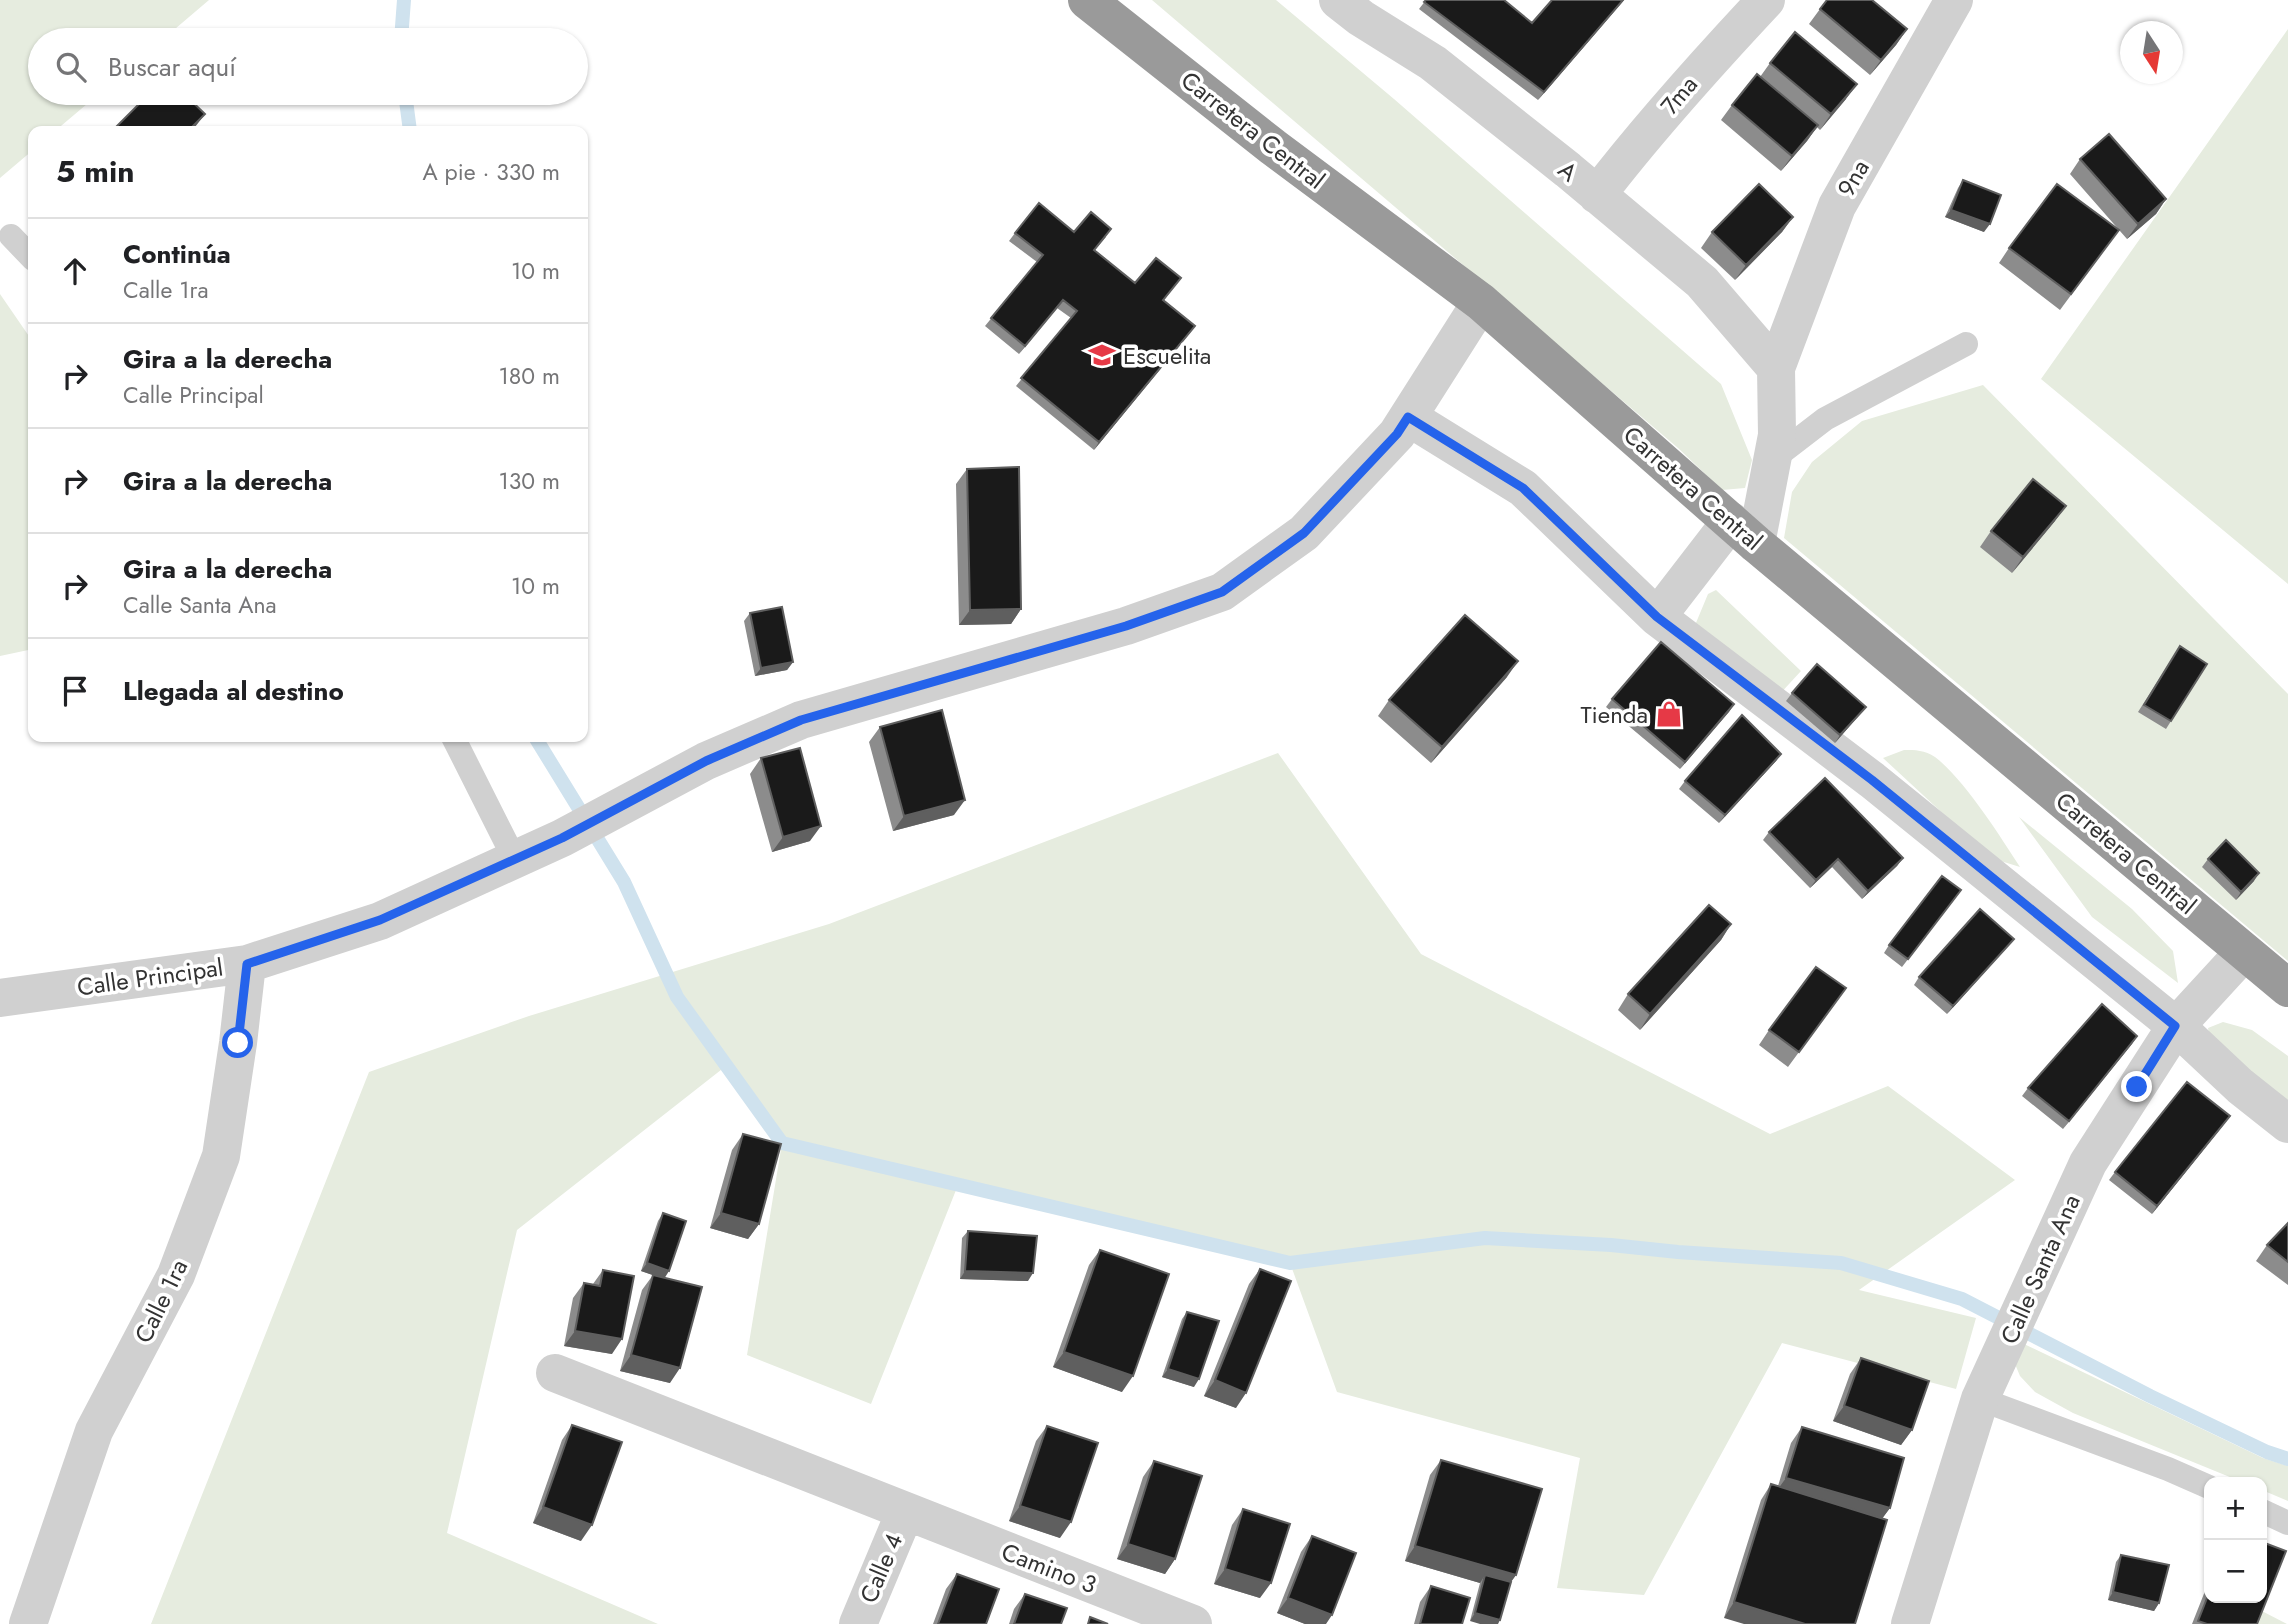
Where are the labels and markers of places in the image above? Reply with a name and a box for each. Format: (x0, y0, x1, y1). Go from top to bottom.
place label: Escuelita (1123, 338, 1211, 373)
school or university icon: Escuelita (1087, 340, 1117, 370)
place label: Tienda (1580, 697, 1648, 732)
shop icon: Tienda (1654, 699, 1684, 729)

